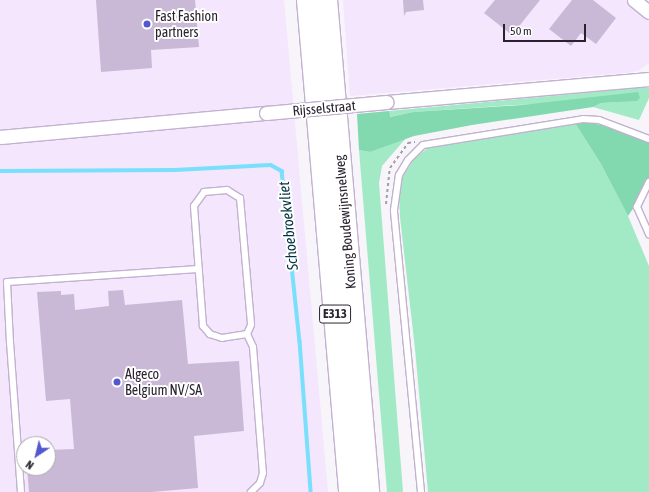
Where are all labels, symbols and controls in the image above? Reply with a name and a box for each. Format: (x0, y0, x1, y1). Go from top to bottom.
place label: Fast Fashion partners (155, 8, 218, 40)
scale bar (505, 16, 588, 42)
marker: Fast Fashion partners (142, 19, 152, 29)
text: 50 m (510, 24, 532, 38)
street label: Rijsselstraat (292, 97, 356, 119)
street label: Koning Boudewijnsnelweg (331, 154, 359, 290)
water label: Schoebroekvliet (274, 181, 302, 271)
road number: E313 (319, 303, 351, 325)
place label: Algeco Belgium NV/SA (125, 366, 202, 398)
marker: Algeco Belgium NV/SA (112, 377, 122, 387)
north arrow (16, 436, 56, 476)
text: N (24, 458, 36, 472)

